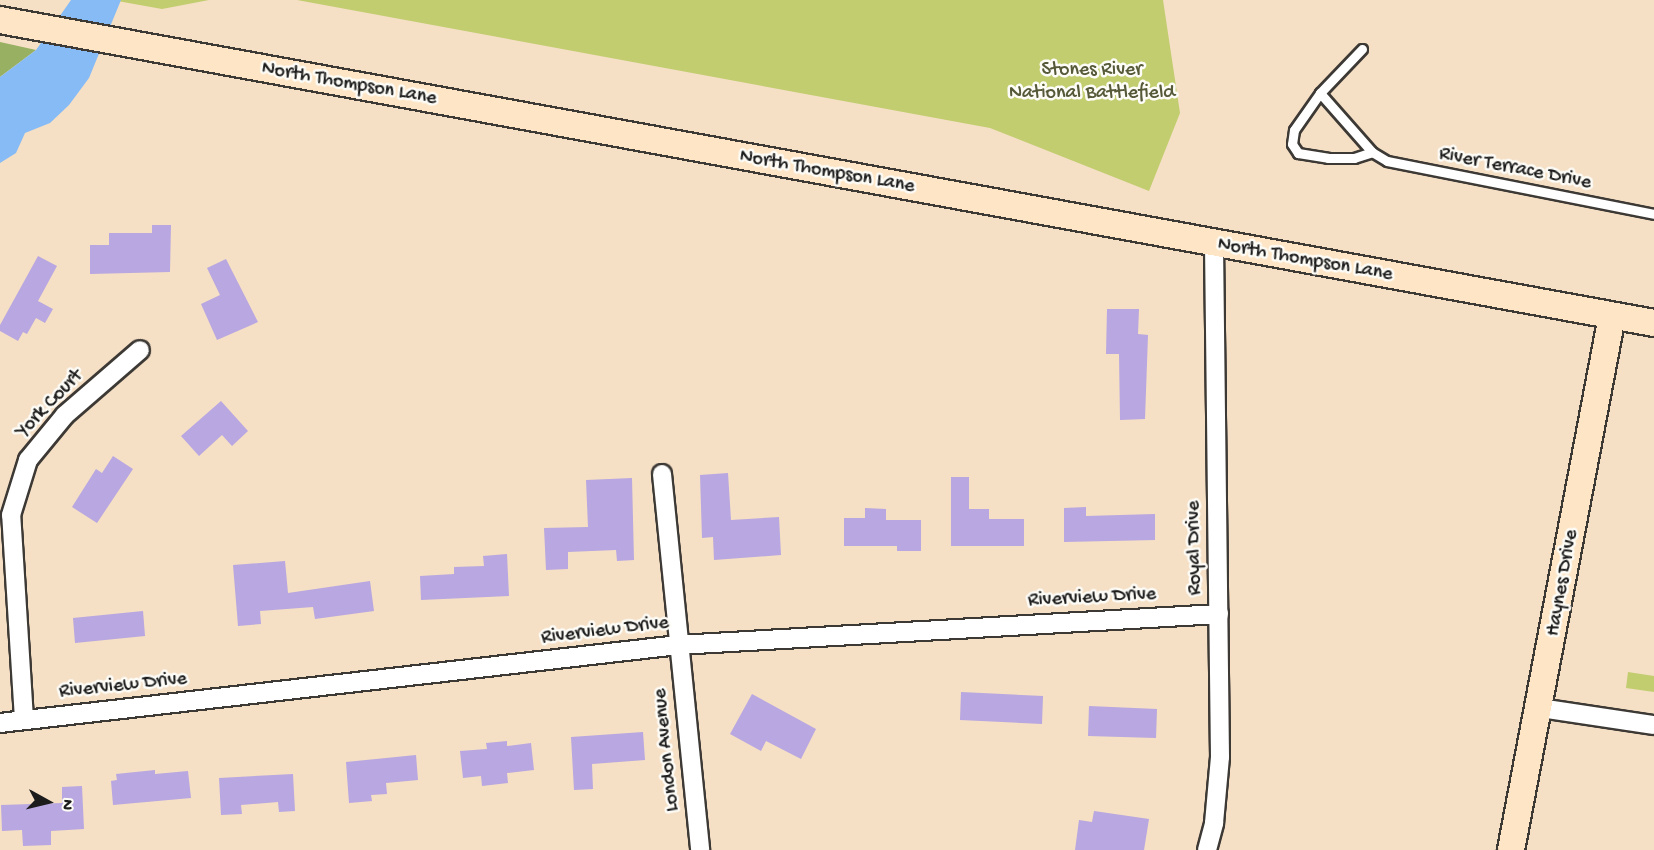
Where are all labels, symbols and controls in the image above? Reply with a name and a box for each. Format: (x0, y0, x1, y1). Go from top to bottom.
street label: North Thompson Lane (260, 57, 438, 111)
park label: Stones River National Battlefield (1009, 58, 1175, 105)
street label: River Terrace Drive (1437, 142, 1593, 196)
street label: North Thompson Lane (738, 145, 916, 199)
street label: North Thompson Lane (1216, 233, 1394, 287)
street label: York Court (11, 365, 89, 443)
street label: Royal Drive (1182, 501, 1208, 595)
street label: Haynes Drive (1542, 528, 1584, 638)
street label: Riverview Drive (1027, 583, 1157, 613)
street label: Riverview Drive (540, 611, 670, 651)
street label: Riverview Drive (58, 667, 188, 705)
street label: London Avenue (649, 687, 685, 813)
north arrow (18, 772, 78, 832)
text: N (56, 798, 76, 811)

